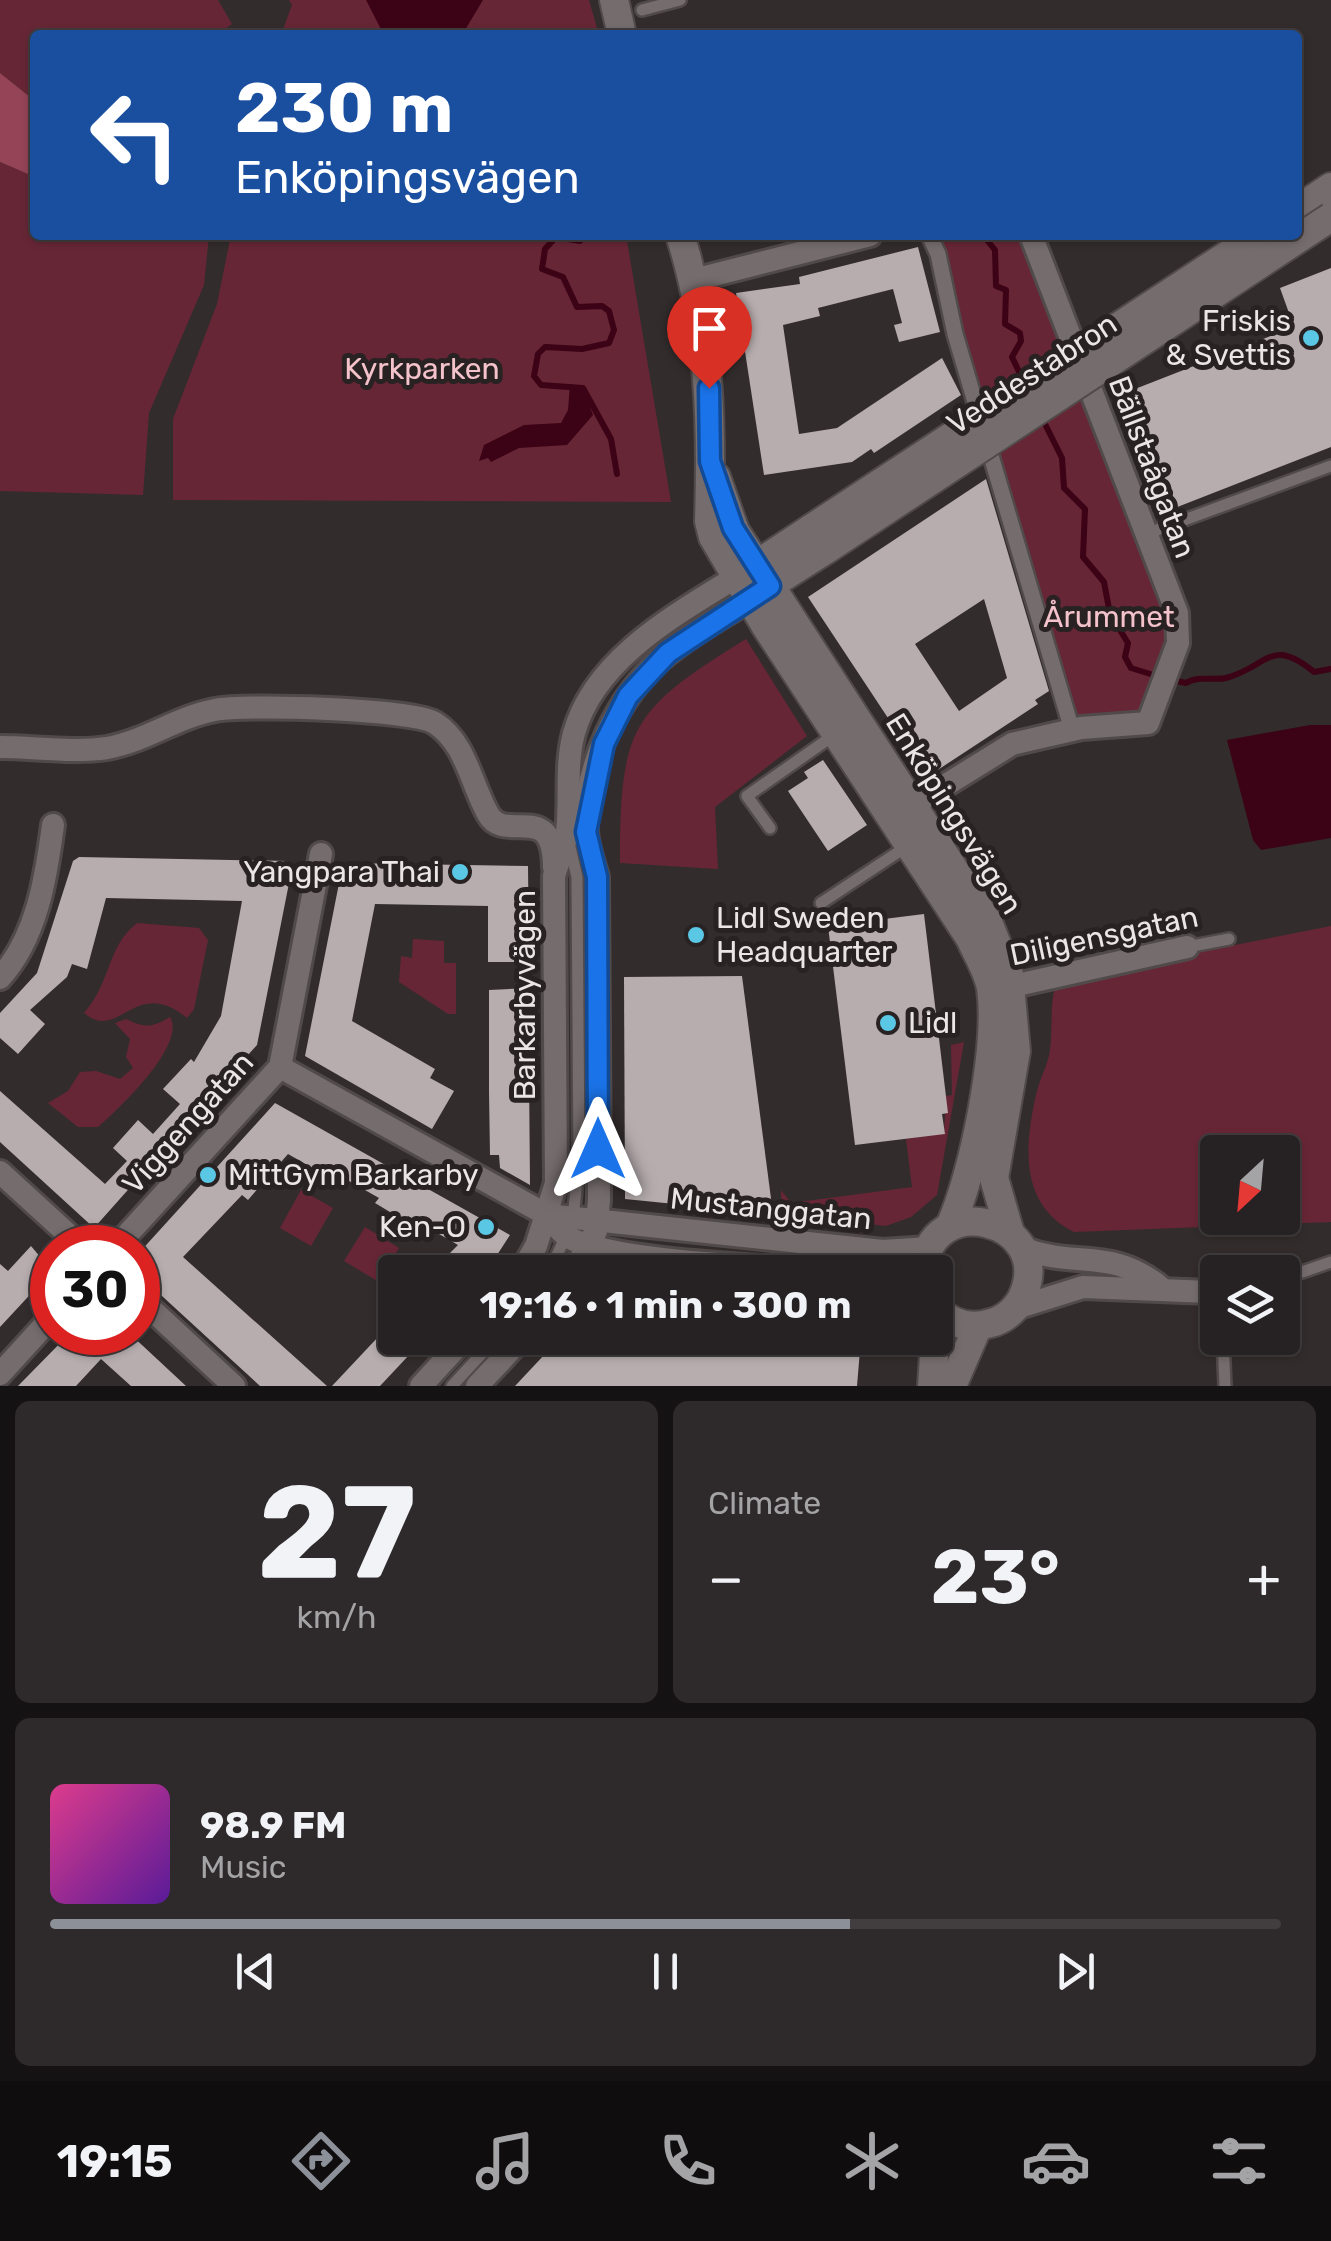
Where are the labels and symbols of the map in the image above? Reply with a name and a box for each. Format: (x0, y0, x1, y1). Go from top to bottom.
pin (667, 286, 752, 389)
place label: Friskis & Svettis (1166, 303, 1291, 373)
street label: Veddestabron (940, 306, 1124, 442)
marker: Friskis & Svettis (1300, 327, 1322, 349)
park label: Kyrkparken (344, 351, 500, 387)
street label: Bällstaågatan (1101, 371, 1203, 563)
park label: Årummet (1043, 599, 1175, 635)
street label: Enköpingsvägen (878, 707, 1030, 921)
place label: Yangpara Thai (243, 854, 440, 890)
marker: Yangpara Thai (449, 861, 471, 883)
street label: Barkarbyvägen (507, 890, 543, 1100)
street label: Diligensgatan (1007, 898, 1201, 974)
place label: Lidl Sweden Headquarter (716, 900, 893, 970)
marker: Lidl Sweden Headquarter (685, 924, 707, 946)
place label: Lidl (908, 1005, 957, 1041)
marker: Lidl (877, 1012, 899, 1034)
street label: Viggengatan (115, 1045, 261, 1201)
position arrow (546, 1097, 650, 1201)
north arrow (1200, 1135, 1300, 1235)
place label: MittGym Barkarby (228, 1157, 479, 1193)
marker: MittGym Barkarby (197, 1164, 219, 1186)
street label: Mustanggatan (669, 1181, 873, 1237)
place label: Ken-O (379, 1209, 466, 1245)
marker: Ken-O (475, 1216, 497, 1238)
speed limit sign: 30 (30, 1225, 160, 1355)

